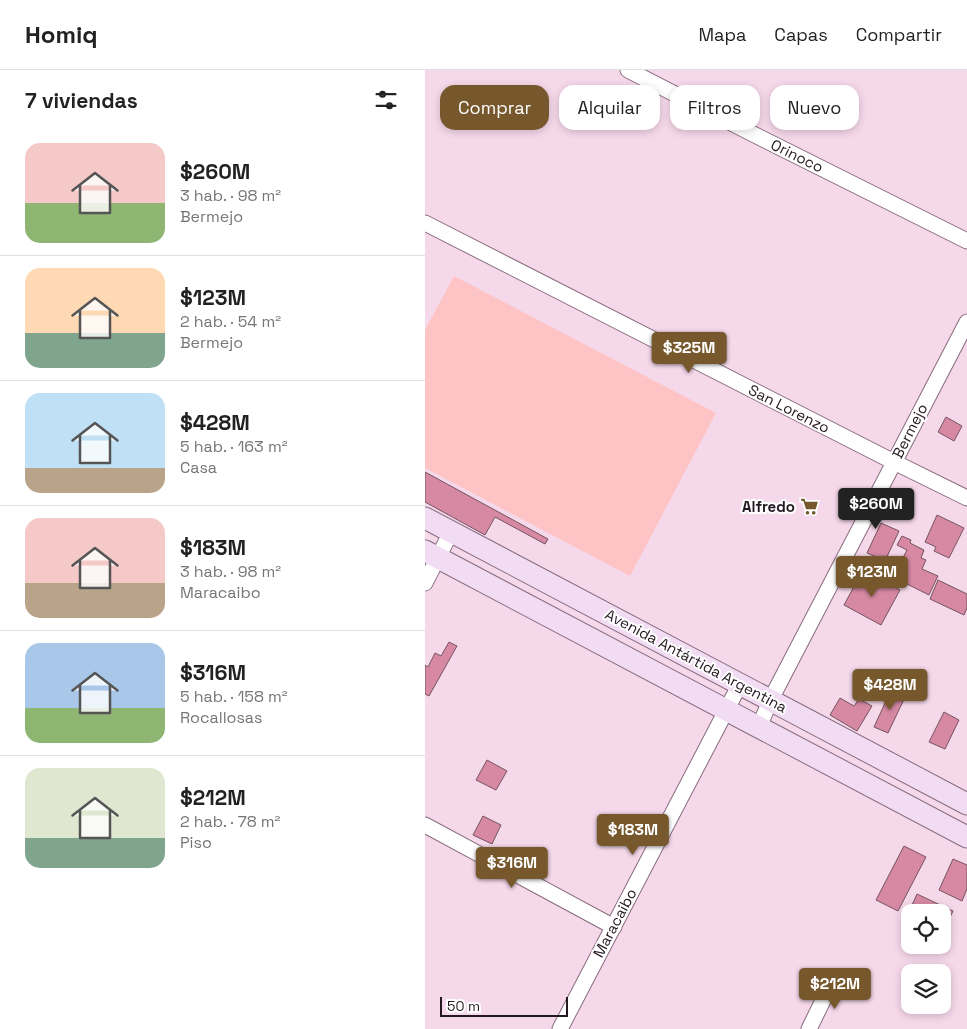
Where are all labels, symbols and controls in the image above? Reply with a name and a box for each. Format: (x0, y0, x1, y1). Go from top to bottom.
text: Homiq (25, 19, 98, 50)
text: Mapa (698, 23, 746, 46)
text: Capas (774, 23, 828, 46)
text: Compartir (856, 23, 942, 46)
chip: Comprar (440, 85, 549, 130)
chip: Alquilar (559, 85, 660, 130)
chip: Filtros (670, 85, 760, 130)
chip: Nuevo (770, 85, 859, 130)
icon: filters (372, 86, 400, 114)
text: 7 viviendas (25, 87, 138, 114)
street label: Orinoco (768, 135, 827, 176)
text: $260M (180, 158, 250, 185)
icon: home (65, 163, 125, 223)
text: 3 hab. · 98 m² (180, 185, 281, 206)
text: Bermejo (180, 206, 243, 227)
text: $123M (180, 284, 246, 311)
icon: home (65, 288, 125, 348)
text: 2 hab. · 54 m² (180, 311, 281, 332)
text: Bermejo (180, 332, 243, 353)
pin: $325M (654, 332, 724, 374)
text: $325M (663, 337, 715, 358)
street label: San Lorenzo (745, 380, 833, 437)
street label: Bermejo (888, 400, 931, 461)
text: $428M (180, 409, 250, 436)
icon: home (65, 413, 125, 473)
text: 5 hab. · 163 m² (180, 436, 288, 457)
text: Casa (180, 457, 217, 478)
pin: $260M (841, 488, 911, 530)
text: $260M (849, 493, 903, 514)
place label: Alfredo (742, 497, 795, 516)
supermarket icon: Alfredo (799, 497, 819, 517)
text: $183M (180, 534, 246, 561)
icon: home (65, 538, 125, 598)
pin: $123M (837, 556, 907, 598)
text: 3 hab. · 98 m² (180, 561, 281, 582)
text: $123M (847, 561, 897, 582)
text: Maracaibo (180, 582, 261, 603)
street label: Avenida Antártida Argentina (602, 604, 791, 717)
text: $316M (180, 659, 246, 686)
icon: home (65, 663, 125, 723)
pin: $428M (855, 668, 925, 711)
text: $428M (863, 674, 917, 695)
text: 5 hab. · 158 m² (180, 686, 288, 707)
text: Rocallosas (180, 707, 262, 728)
text: $212M (180, 784, 246, 811)
icon: home (65, 788, 125, 848)
text: 2 hab. · 78 m² (180, 811, 280, 832)
pin: $183M (598, 814, 668, 856)
text: $183M (608, 819, 658, 840)
text: Piso (180, 832, 212, 853)
pin: $316M (477, 846, 547, 889)
text: $316M (487, 852, 537, 873)
street label: Maracaibo (588, 885, 641, 961)
map controls (901, 904, 951, 1014)
button: locate (901, 904, 951, 954)
button: layers (901, 964, 951, 1014)
pin: $212M (800, 968, 870, 1010)
text: $212M (810, 973, 860, 994)
scale bar (440, 994, 567, 1017)
text: 50 m (447, 997, 480, 1015)

